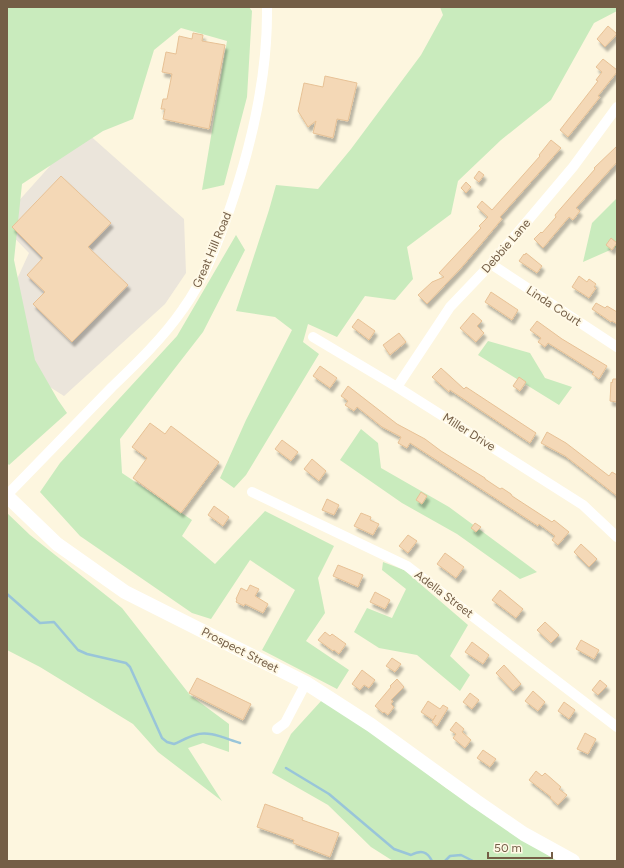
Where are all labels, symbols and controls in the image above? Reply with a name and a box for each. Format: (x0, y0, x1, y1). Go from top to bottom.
street label: Great Hill Road (190, 210, 234, 290)
street label: Debbie Lane (479, 216, 533, 276)
street label: Linda Court (524, 283, 585, 329)
street label: Miller Drive (440, 410, 498, 454)
street label: Adella Street (412, 567, 476, 621)
street label: Prospect Street (199, 625, 281, 676)
scale bar (488, 834, 552, 860)
text: 50 m (494, 841, 522, 855)

